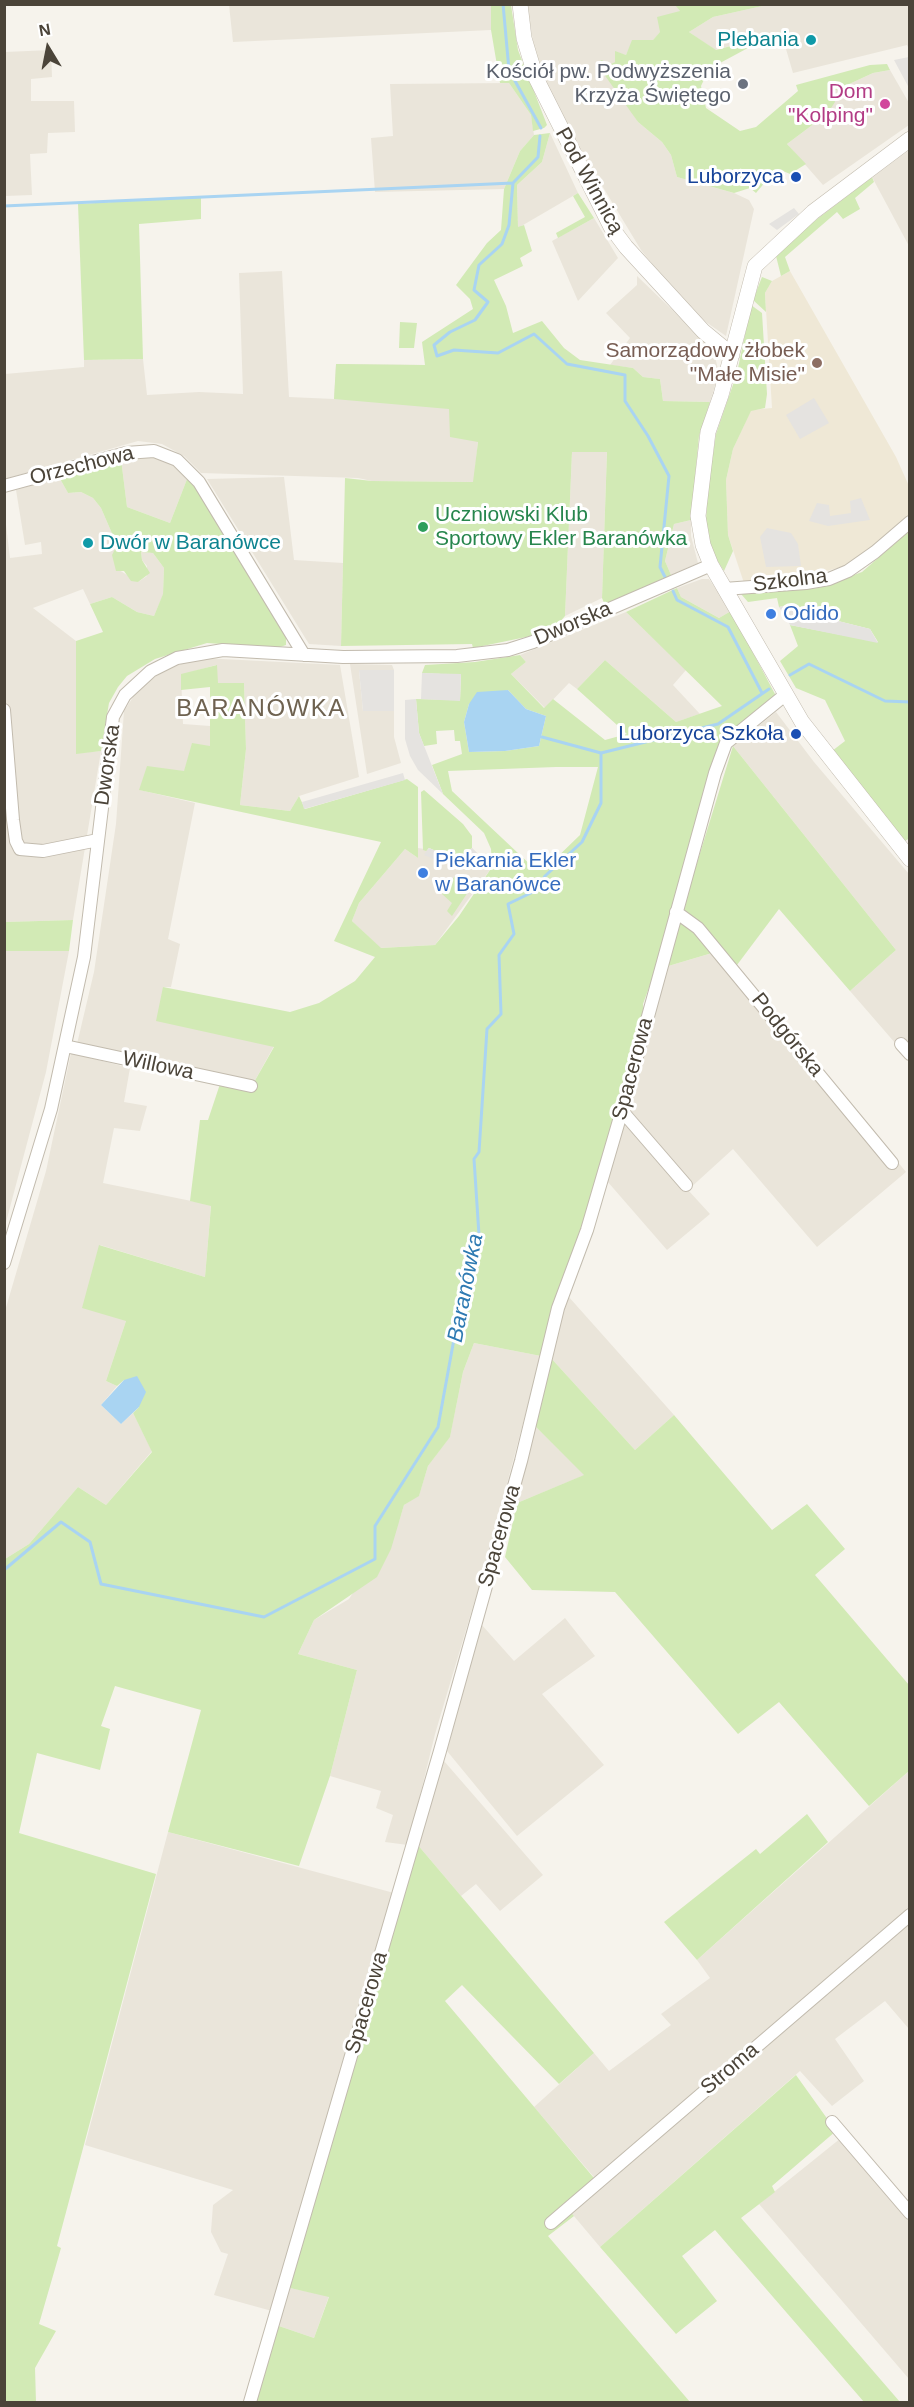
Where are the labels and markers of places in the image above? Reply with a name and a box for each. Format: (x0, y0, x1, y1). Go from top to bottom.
place label: Plebania (717, 27, 799, 53)
marker: Plebania (804, 33, 818, 47)
place label: Kościół pw. Podwyższenia Krzyża Świętego (486, 59, 731, 109)
marker: Kościół pw. Podwyższenia Krzyża Świętego (736, 77, 750, 91)
place label: Dom "Kolping" (788, 79, 873, 129)
marker: Dom "Kolping" (878, 97, 892, 111)
place label: Luborzyca (687, 164, 784, 190)
marker: Luborzyca (789, 170, 803, 184)
place label: Samorządowy żłobek "Małe Misie" (605, 338, 805, 388)
marker: Samorządowy żłobek "Małe Misie" (810, 356, 824, 370)
place label: Uczniowski Klub Sportowy Ekler Baranówka (435, 502, 687, 552)
marker: Uczniowski Klub Sportowy Ekler Baranówka (416, 520, 430, 534)
place label: Dwór w Baranówce (100, 530, 281, 556)
marker: Dwór w Baranówce (81, 536, 95, 550)
place label: Odido (783, 601, 839, 627)
marker: Odido (764, 607, 778, 621)
place label: Luborzyca Szkoła (618, 721, 784, 747)
marker: Luborzyca Szkoła (789, 727, 803, 741)
place label: Piekarnia Ekler w Baranówce (435, 848, 576, 898)
marker: Piekarnia Ekler w Baranówce (416, 866, 430, 880)

